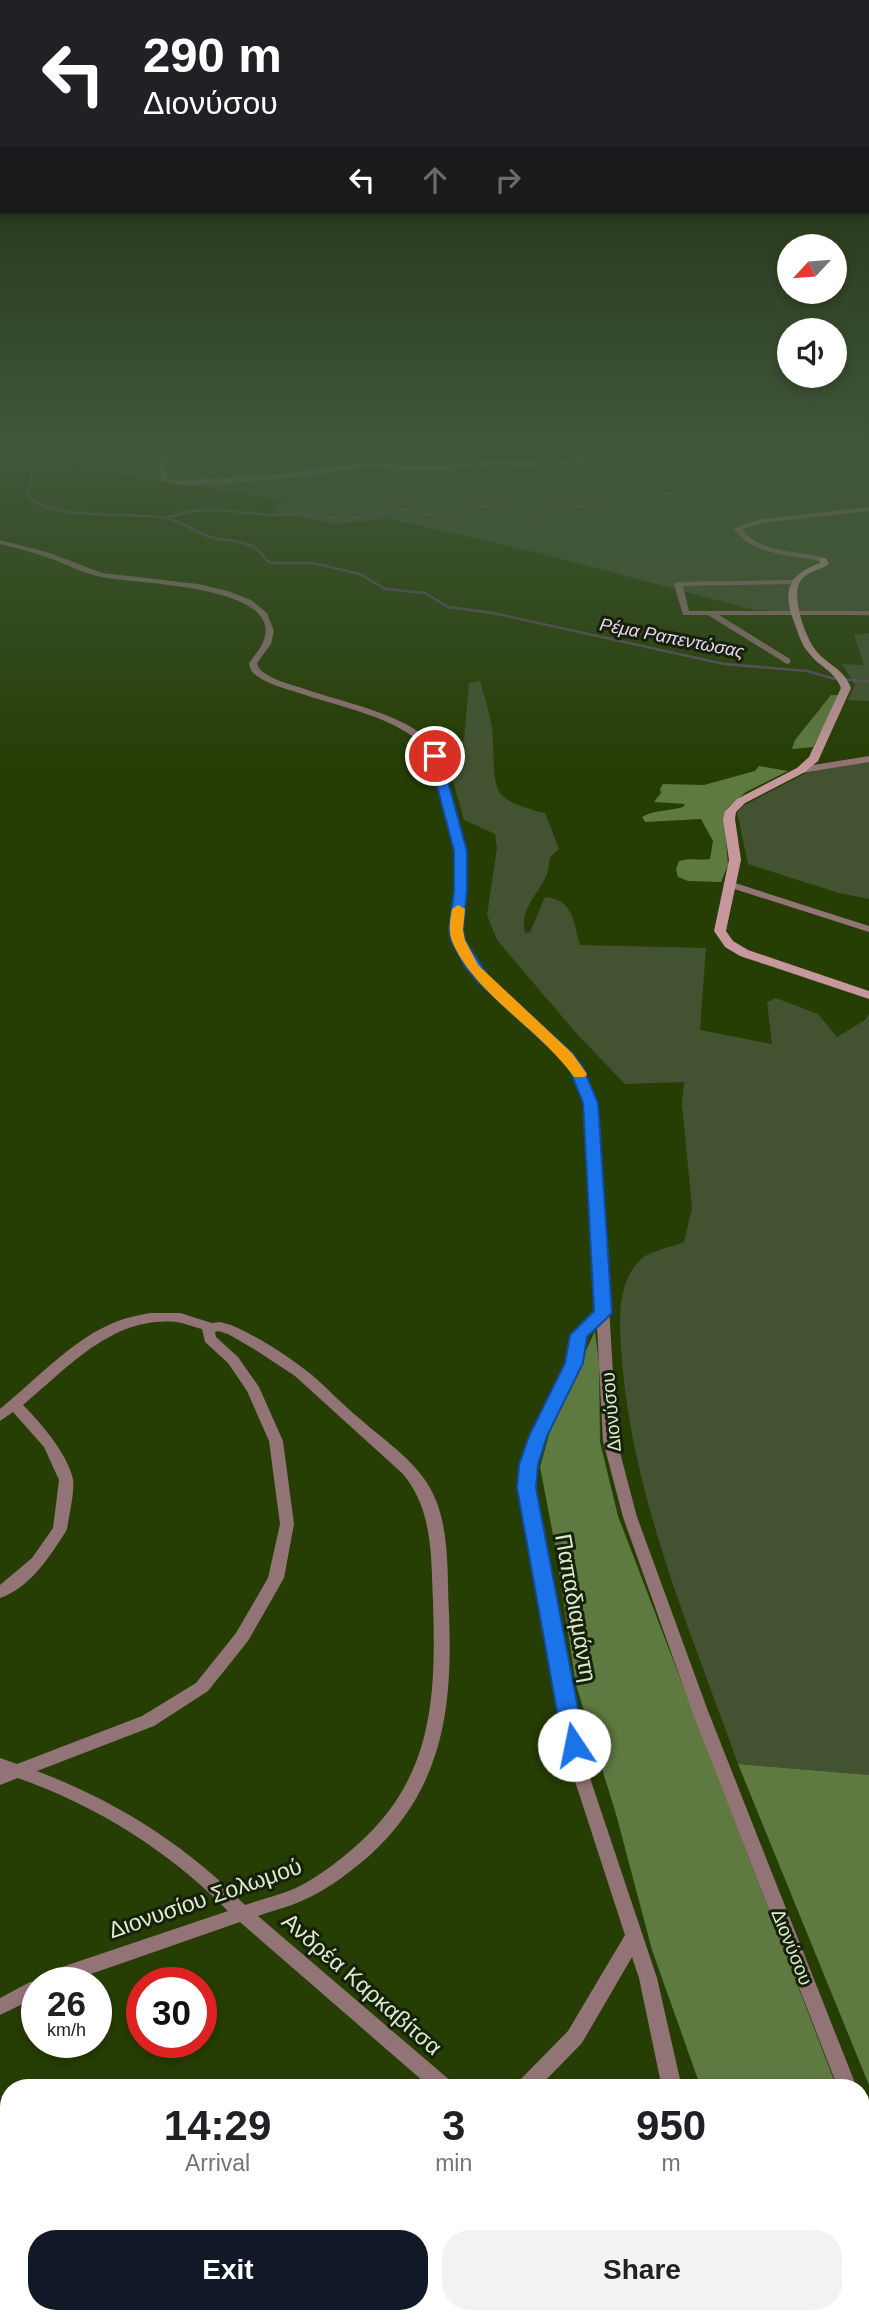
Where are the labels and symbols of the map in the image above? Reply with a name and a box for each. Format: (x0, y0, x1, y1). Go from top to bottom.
north arrow (777, 234, 847, 304)
water label: Ρέμα Ραπεντώσας (598, 614, 746, 662)
pin (405, 726, 465, 786)
street label: Διονύσου (597, 1371, 625, 1453)
street label: Παπαδιαμάντη (550, 1532, 602, 1684)
position arrow (537, 1708, 611, 1782)
street label: Διονυσίου Σολωμού (105, 1853, 305, 1943)
street label: Διονύσου (767, 1906, 817, 1988)
street label: Ανδρέα Καρκαβίτσα (277, 1908, 447, 2060)
speed limit sign: 30 (126, 1967, 217, 2058)

